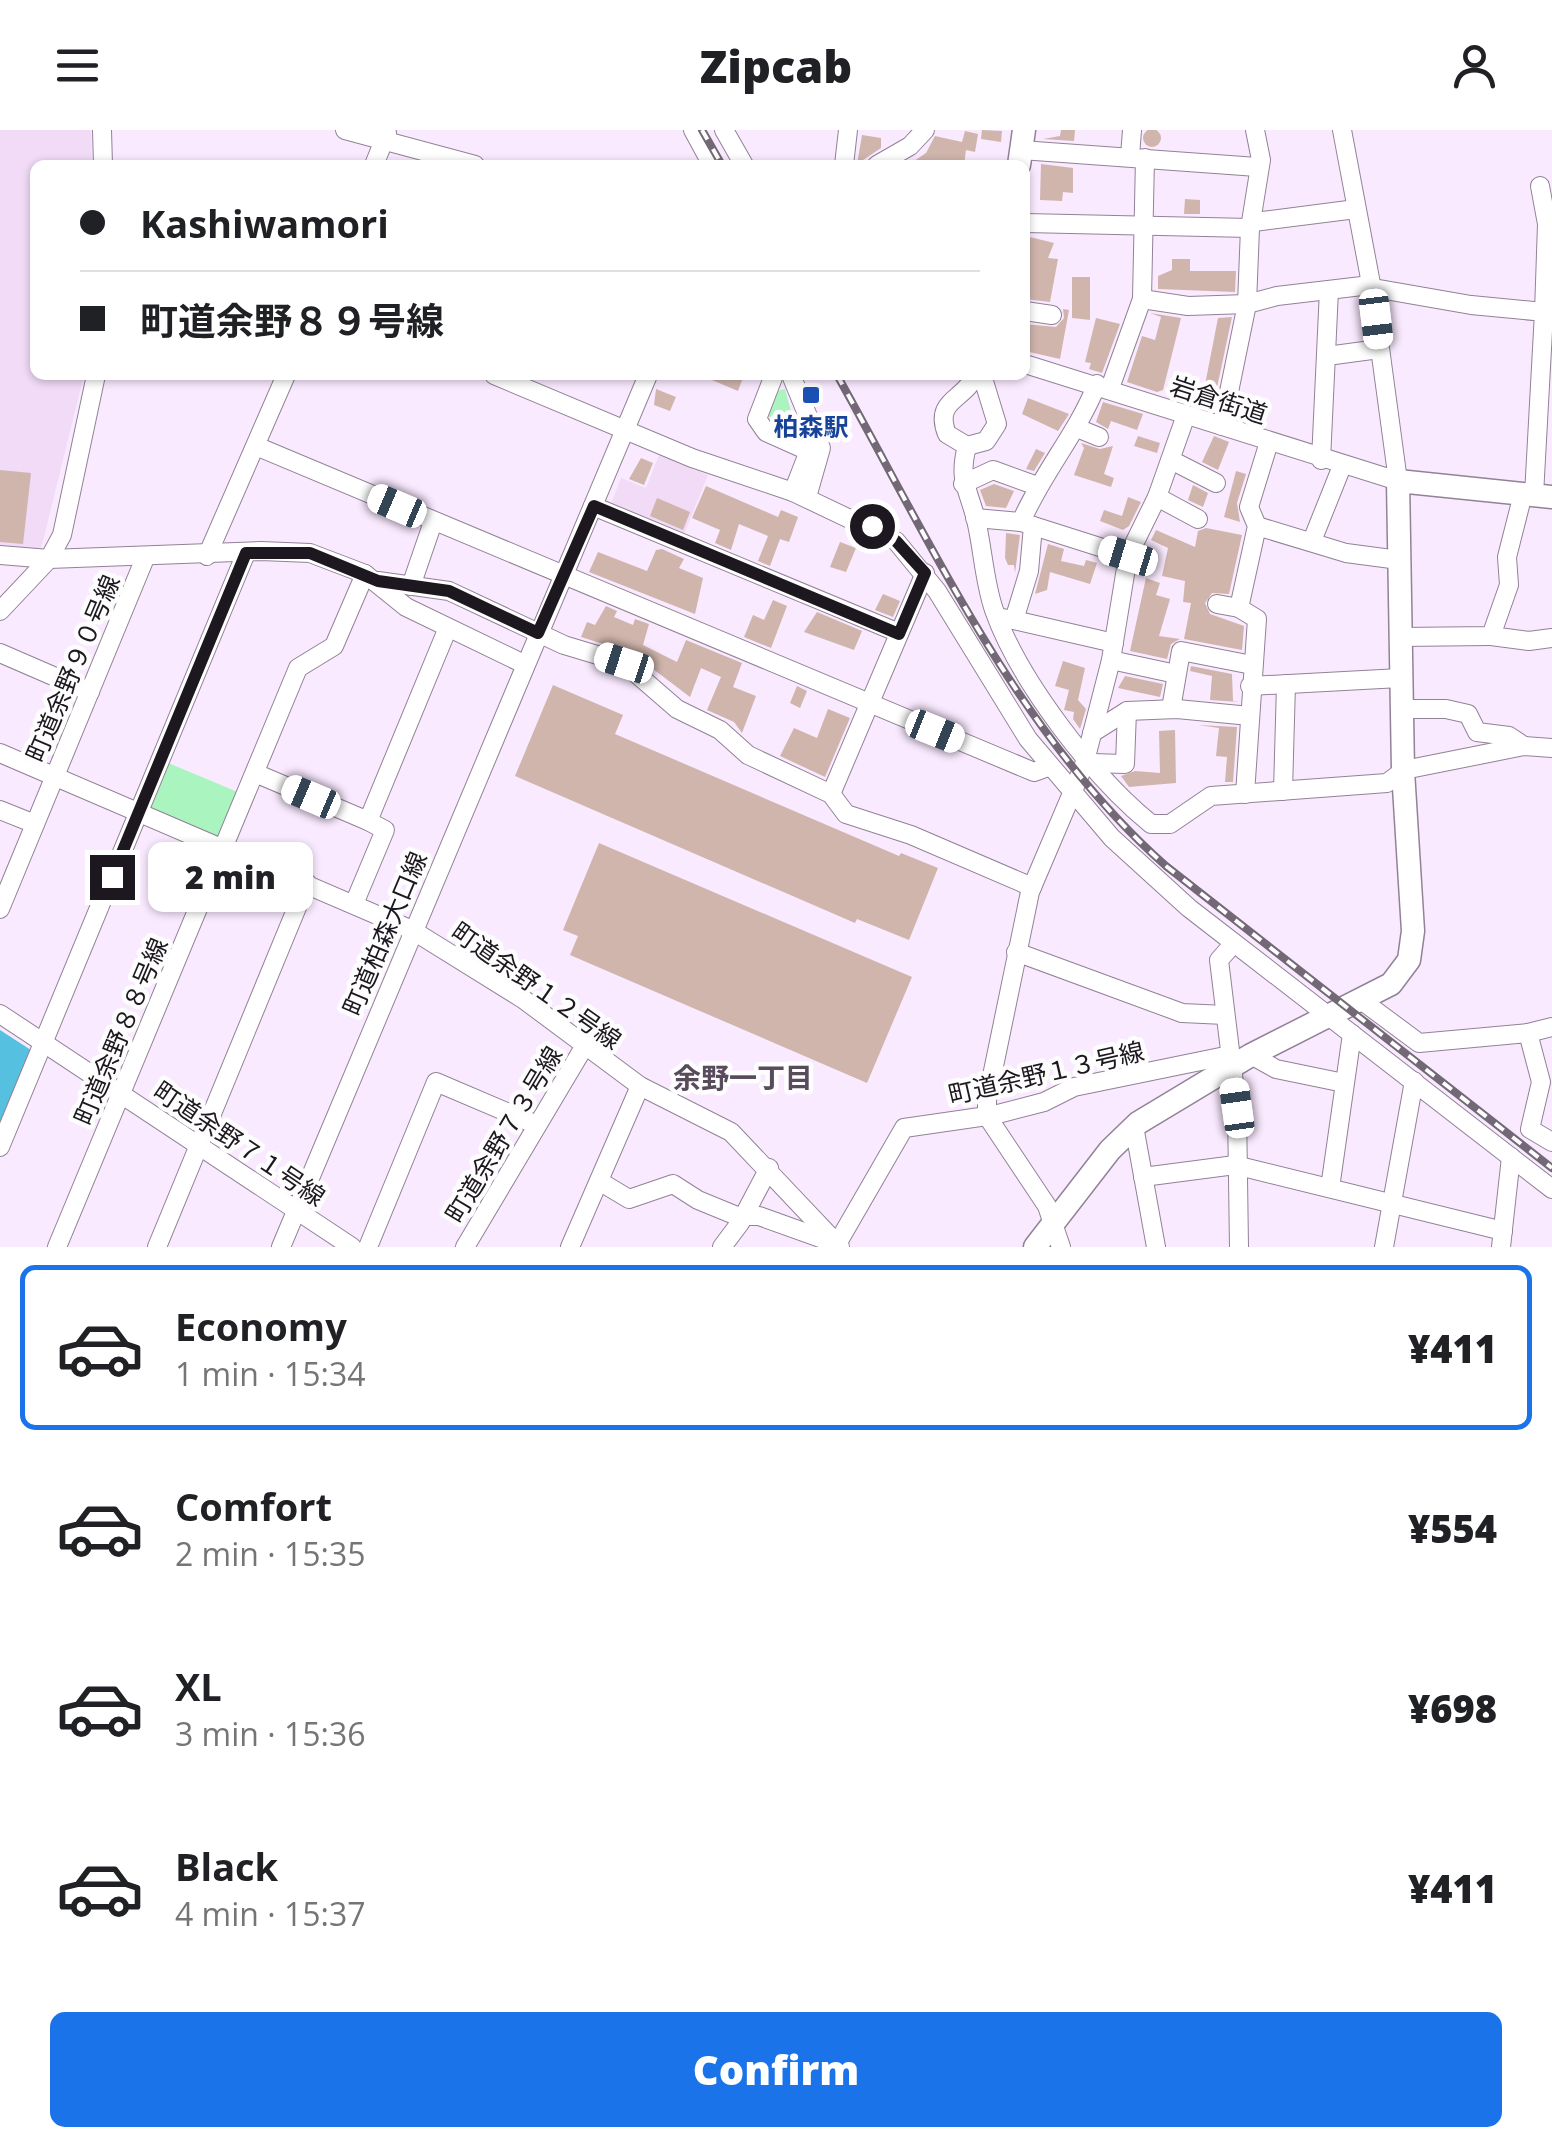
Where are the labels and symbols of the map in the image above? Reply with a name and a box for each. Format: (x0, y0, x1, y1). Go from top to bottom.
car (1357, 287, 1395, 351)
street label: 岩倉街道 (1166, 367, 1272, 431)
marker: 柏森駅 (800, 384, 822, 406)
place label: 柏森駅 (773, 409, 849, 443)
car (364, 480, 430, 532)
route start (850, 504, 895, 549)
car (1095, 533, 1161, 579)
street label: 町道余野９０号線 (17, 569, 127, 767)
car (591, 639, 657, 687)
car (902, 706, 968, 756)
car (278, 771, 344, 823)
callout: 2 min (147, 842, 312, 912)
street label: 町道柏森大口線 (334, 846, 434, 1020)
route end (90, 855, 135, 900)
street label: 町道余野１２号線 (445, 914, 629, 1056)
street label: 町道余野８８号線 (65, 932, 175, 1130)
street label: 町道余野１３号線 (945, 1033, 1147, 1111)
street label: 町道余野７３号線 (437, 1040, 569, 1228)
district label: 余野一丁目 (673, 1058, 813, 1096)
street label: 町道余野７１号線 (148, 1073, 332, 1213)
car (1218, 1076, 1256, 1140)

